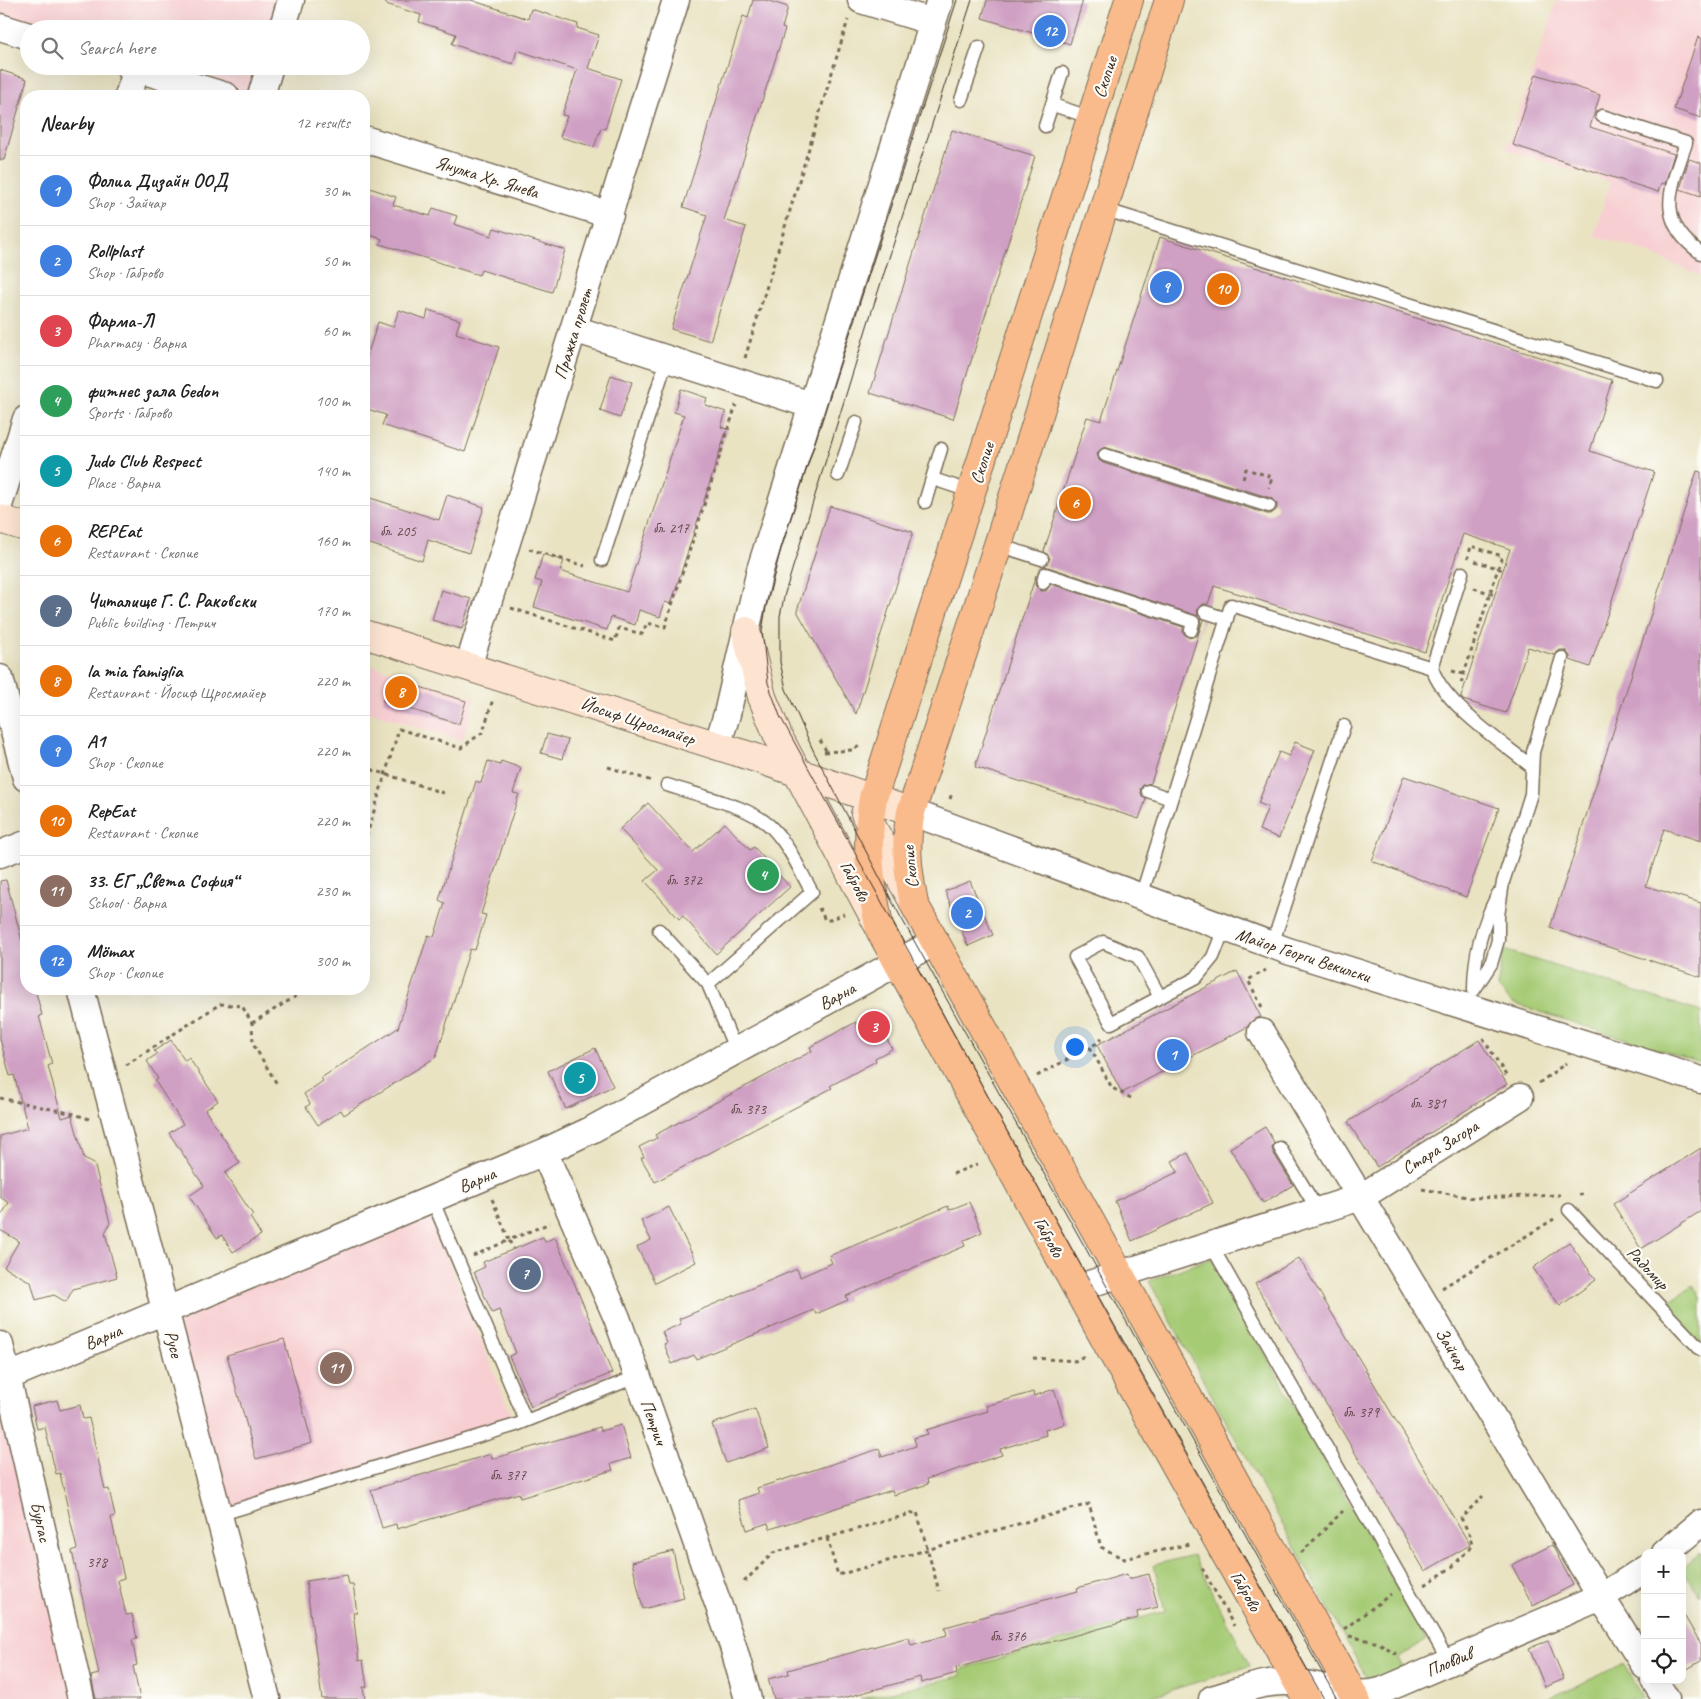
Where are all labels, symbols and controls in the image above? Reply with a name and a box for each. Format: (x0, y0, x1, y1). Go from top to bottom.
pin: 12 (1034, 12, 1066, 50)
search box (20, 20, 370, 75)
icon: search (38, 34, 66, 62)
text: Search here (78, 36, 155, 60)
street label: Скопие (1088, 52, 1122, 101)
text: Nearby (40, 110, 93, 136)
text: 12 results (296, 113, 350, 133)
street label: Янулка Хр. Янева (433, 151, 543, 204)
text: Фолиа Дизайн ООД (87, 169, 227, 193)
text: 1 (52, 181, 60, 201)
text: 30 m (323, 181, 350, 201)
text: Shop · Зайчар (87, 193, 166, 213)
text: Rollplast (87, 239, 142, 263)
text: 2 (52, 251, 60, 271)
text: 50 m (323, 251, 350, 271)
text: Shop · Габрово (87, 263, 163, 283)
pin: 9 (1150, 268, 1182, 306)
pin: 10 (1207, 270, 1239, 308)
street label: Пражка пролет (549, 284, 598, 382)
text: Фарма-Л (87, 309, 154, 333)
text: 3 (52, 321, 60, 341)
text: 60 m (323, 321, 350, 341)
text: Pharmacy · Варна (87, 333, 186, 353)
text: фитнес зала Gedon (87, 379, 218, 403)
text: 4 (52, 391, 60, 411)
text: 100 m (316, 391, 350, 411)
text: Sports · Габрово (87, 403, 172, 423)
street label: Скопие (965, 438, 999, 487)
text: Judo Club Respect (87, 449, 201, 473)
text: 5 (53, 461, 59, 481)
text: 140 m (316, 461, 350, 481)
text: Place · Варна (87, 473, 160, 493)
pin: 6 (1059, 484, 1091, 522)
text: REPEat (87, 519, 141, 543)
house number: бл. 217 (653, 519, 690, 538)
house number: бл. 205 (380, 522, 417, 541)
text: 6 (52, 531, 60, 551)
text: 160 m (316, 531, 350, 551)
text: Restaurant · Скопие (87, 543, 197, 563)
text: Читалище Г. С. Раковски (87, 589, 255, 613)
text: 7 (52, 601, 60, 621)
text: 170 m (316, 601, 350, 621)
text: Public building · Петрич (87, 613, 215, 633)
text: la mia famiglia (87, 659, 183, 683)
text: 8 (52, 671, 60, 691)
text: 220 m (316, 671, 350, 691)
pin: 8 (385, 673, 417, 711)
text: Restaurant · Йосиф Щросмайер (87, 683, 265, 703)
street label: Йосиф Щросмайер (578, 692, 699, 750)
text: A1 (87, 729, 105, 753)
text: 9 (52, 741, 60, 761)
text: 220 m (316, 741, 350, 761)
text: Shop · Скопие (87, 753, 163, 773)
text: RepEat (87, 799, 135, 823)
text: 10 (49, 811, 63, 831)
text: 220 m (316, 811, 350, 831)
text: Restaurant · Скопие (87, 823, 197, 843)
street label: Скопие (897, 844, 923, 889)
pin: 4 (747, 856, 779, 894)
street label: Габрово (835, 857, 876, 906)
text: 33. ЕГ „Света София“ (87, 869, 237, 893)
house number: бл. 372 (666, 871, 703, 890)
text: 11 (49, 881, 63, 901)
text: 230 m (316, 881, 350, 901)
text: School · Варна (87, 893, 166, 913)
pin: 2 (951, 894, 983, 932)
street label: Майор Георги Векилски (1233, 923, 1374, 988)
text: Mömax (87, 939, 133, 963)
text: 12 (49, 951, 63, 971)
text: 300 m (316, 951, 350, 971)
text: Shop · Скопие (87, 963, 163, 983)
street label: Варна (815, 976, 861, 1015)
pin: 3 (858, 1008, 890, 1046)
your location (1062, 1034, 1088, 1060)
pin: 1 (1157, 1036, 1189, 1074)
pin: 5 (564, 1059, 596, 1097)
house number: бл. 381 (1410, 1094, 1447, 1113)
house number: бл. 373 (730, 1100, 767, 1119)
street label: Стара Загора (1398, 1114, 1484, 1179)
street label: Варна (455, 1162, 501, 1198)
street label: Габрово (1029, 1213, 1070, 1262)
street label: Радомир (1622, 1242, 1675, 1295)
pin: 7 (509, 1255, 541, 1293)
street label: Варна (81, 1319, 127, 1355)
street label: Зайчар (1431, 1324, 1474, 1375)
street label: Русе (160, 1328, 188, 1361)
pin: 11 (320, 1349, 352, 1387)
street label: Петрич (636, 1396, 673, 1450)
house number: бл. 379 (1343, 1403, 1380, 1422)
house number: бл. 377 (490, 1466, 527, 1485)
street label: Бургас (26, 1500, 57, 1545)
map controls (1641, 1549, 1686, 1684)
button: + (1641, 1549, 1686, 1594)
house number: 378 (87, 1553, 108, 1572)
street label: Габрово (1226, 1567, 1267, 1616)
button: − (1641, 1594, 1686, 1639)
house number: бл. 376 (990, 1627, 1027, 1646)
button: locate (1641, 1639, 1686, 1684)
street label: Пловдив (1423, 1641, 1480, 1681)

